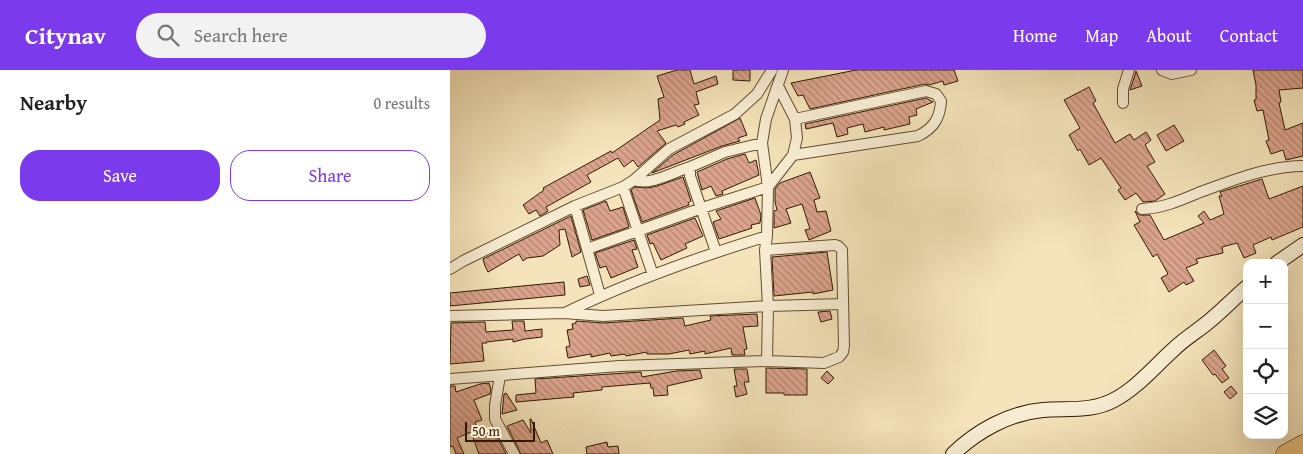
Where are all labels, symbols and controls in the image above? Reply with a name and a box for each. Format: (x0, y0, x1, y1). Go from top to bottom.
search box (136, 13, 486, 58)
text: Citynav (25, 18, 106, 53)
icon: search (154, 21, 182, 49)
text: Search here (194, 21, 288, 49)
text: Home (1013, 22, 1057, 49)
text: Map (1085, 22, 1118, 49)
text: About (1146, 22, 1192, 49)
text: Contact (1220, 22, 1278, 49)
text: Nearby (20, 87, 87, 118)
text: 0 results (373, 91, 430, 115)
button: Save (20, 150, 220, 201)
button: Share (230, 150, 430, 201)
map controls (1243, 259, 1288, 439)
button: + (1243, 259, 1288, 304)
button: − (1243, 304, 1288, 349)
button: locate (1243, 349, 1288, 394)
button: layers (1243, 394, 1288, 439)
scale bar (465, 419, 535, 442)
text: 50 m (472, 421, 500, 441)

